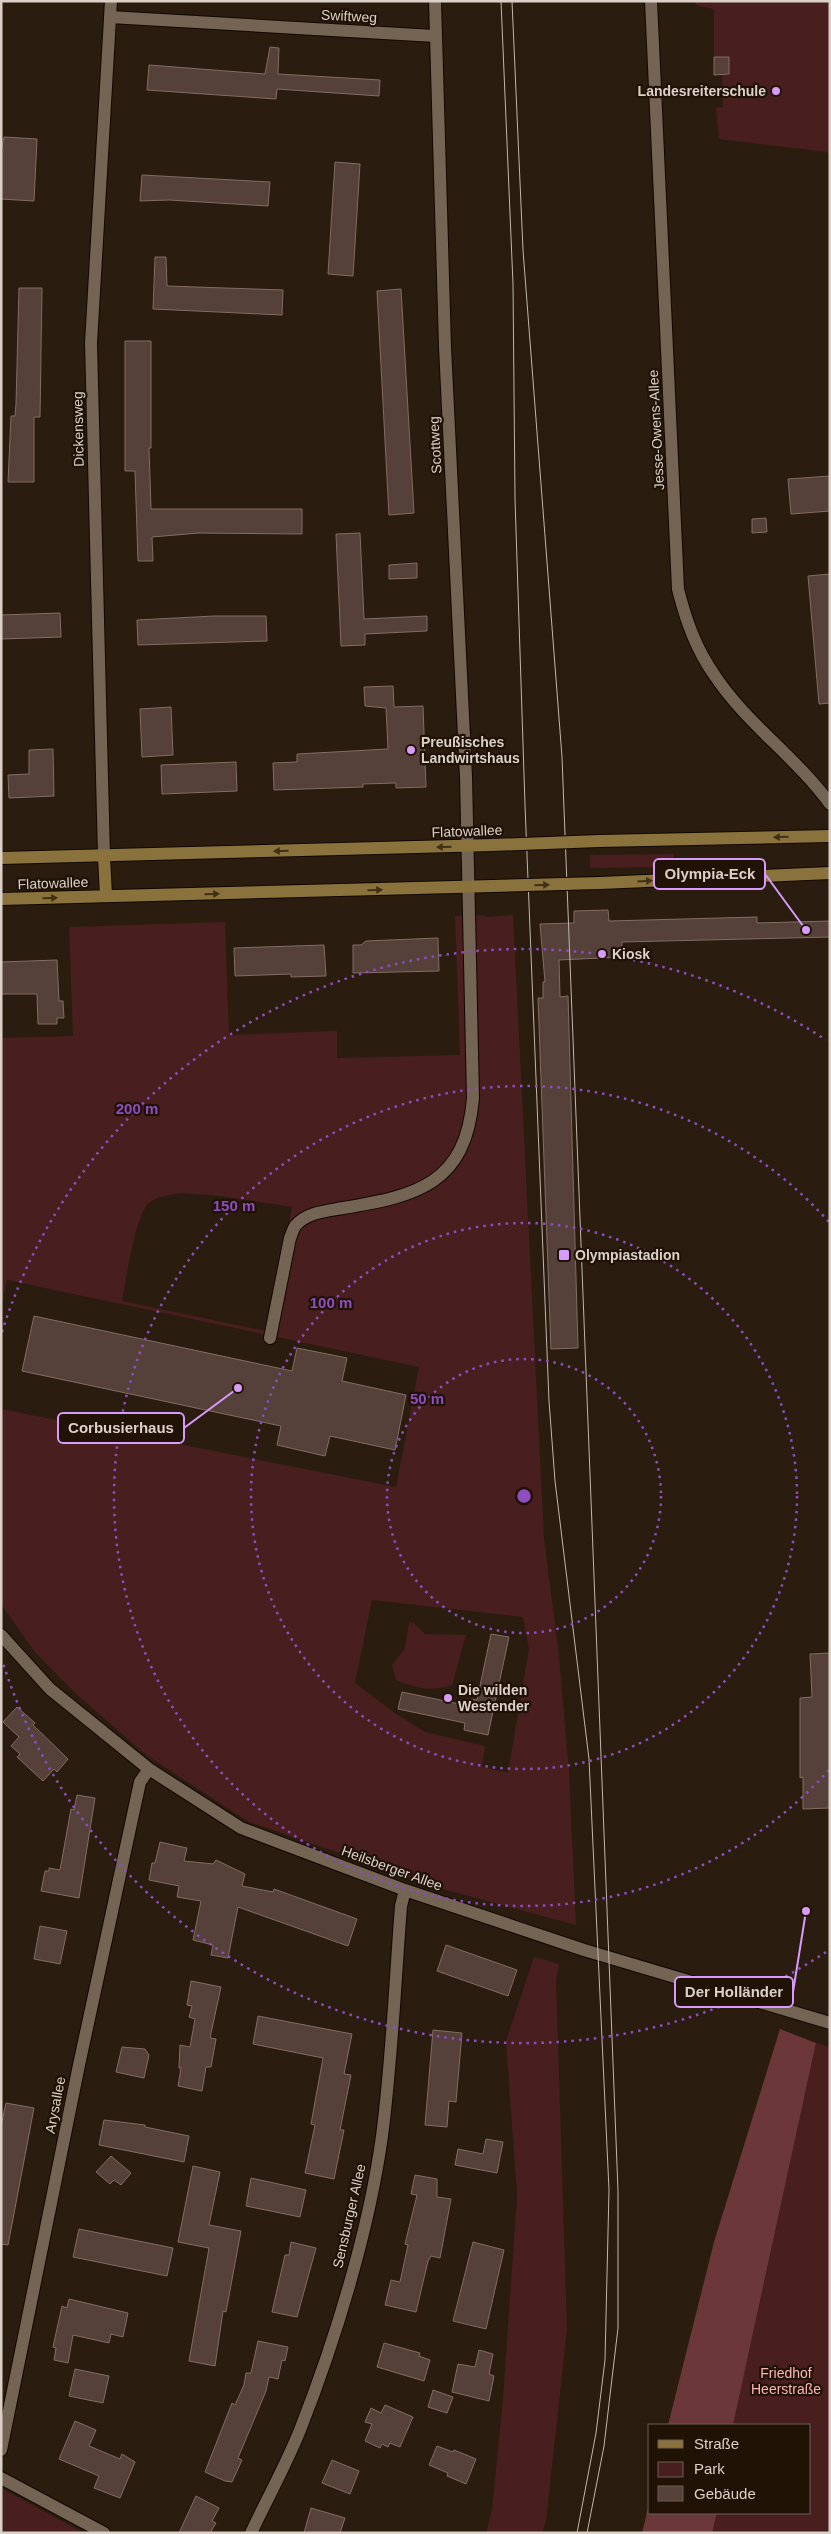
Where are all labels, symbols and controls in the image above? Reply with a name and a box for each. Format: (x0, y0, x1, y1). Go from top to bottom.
street label: Swiftweg (321, 7, 377, 25)
place label: Landesreiterschule (638, 83, 766, 99)
marker: Landesreiterschule (770, 85, 782, 97)
street label: Jesse-Owens-Allee (645, 369, 667, 491)
street label: Dickensweg (69, 391, 87, 467)
street label: Scottweg (426, 416, 444, 474)
place label: Preußisches Landwirtshaus (421, 734, 520, 766)
marker: Preußisches Landwirtshaus (405, 744, 417, 756)
street label: Flatowallee (431, 822, 503, 840)
one-way arrow (773, 833, 789, 841)
one-way arrow (435, 843, 451, 851)
one-way arrow (273, 847, 289, 855)
callout: Olympia-Eck (654, 859, 765, 889)
text: Olympia-Eck (665, 865, 756, 882)
street label: Flatowallee (17, 874, 89, 892)
one-way arrow (638, 876, 654, 884)
one-way arrow (534, 881, 550, 889)
one-way arrow (367, 886, 383, 894)
one-way arrow (205, 890, 221, 898)
one-way arrow (42, 894, 58, 902)
place label: Kiosk (612, 946, 650, 962)
marker: Kiosk (596, 948, 608, 960)
text: 200 m (116, 1100, 158, 1117)
text: 150 m (213, 1197, 255, 1214)
place label: Olympiastadion (575, 1247, 680, 1263)
marker: Olympiastadion (557, 1248, 571, 1262)
text: 100 m (310, 1294, 352, 1311)
text: 50 m (410, 1390, 444, 1407)
callout: Corbusierhaus (58, 1413, 184, 1443)
text: Corbusierhaus (68, 1419, 174, 1436)
centre of rings (515, 1487, 533, 1505)
place label: Die wilden Westender (458, 1682, 530, 1714)
marker: Die wilden Westender (442, 1692, 454, 1704)
street label: Heilsberger Allee (340, 1842, 445, 1894)
callout: Der Holländer (675, 1977, 793, 2007)
text: Der Holländer (685, 1983, 783, 2000)
street label: Arysallee (42, 2075, 68, 2135)
street label: Sensburger Allee (329, 2162, 369, 2270)
park label: Friedhof Heerstraße (751, 2365, 821, 2397)
legend (648, 2424, 811, 2514)
text: Straße (694, 2435, 739, 2452)
text: Park (694, 2460, 725, 2477)
text: Gebäude (694, 2485, 756, 2502)

